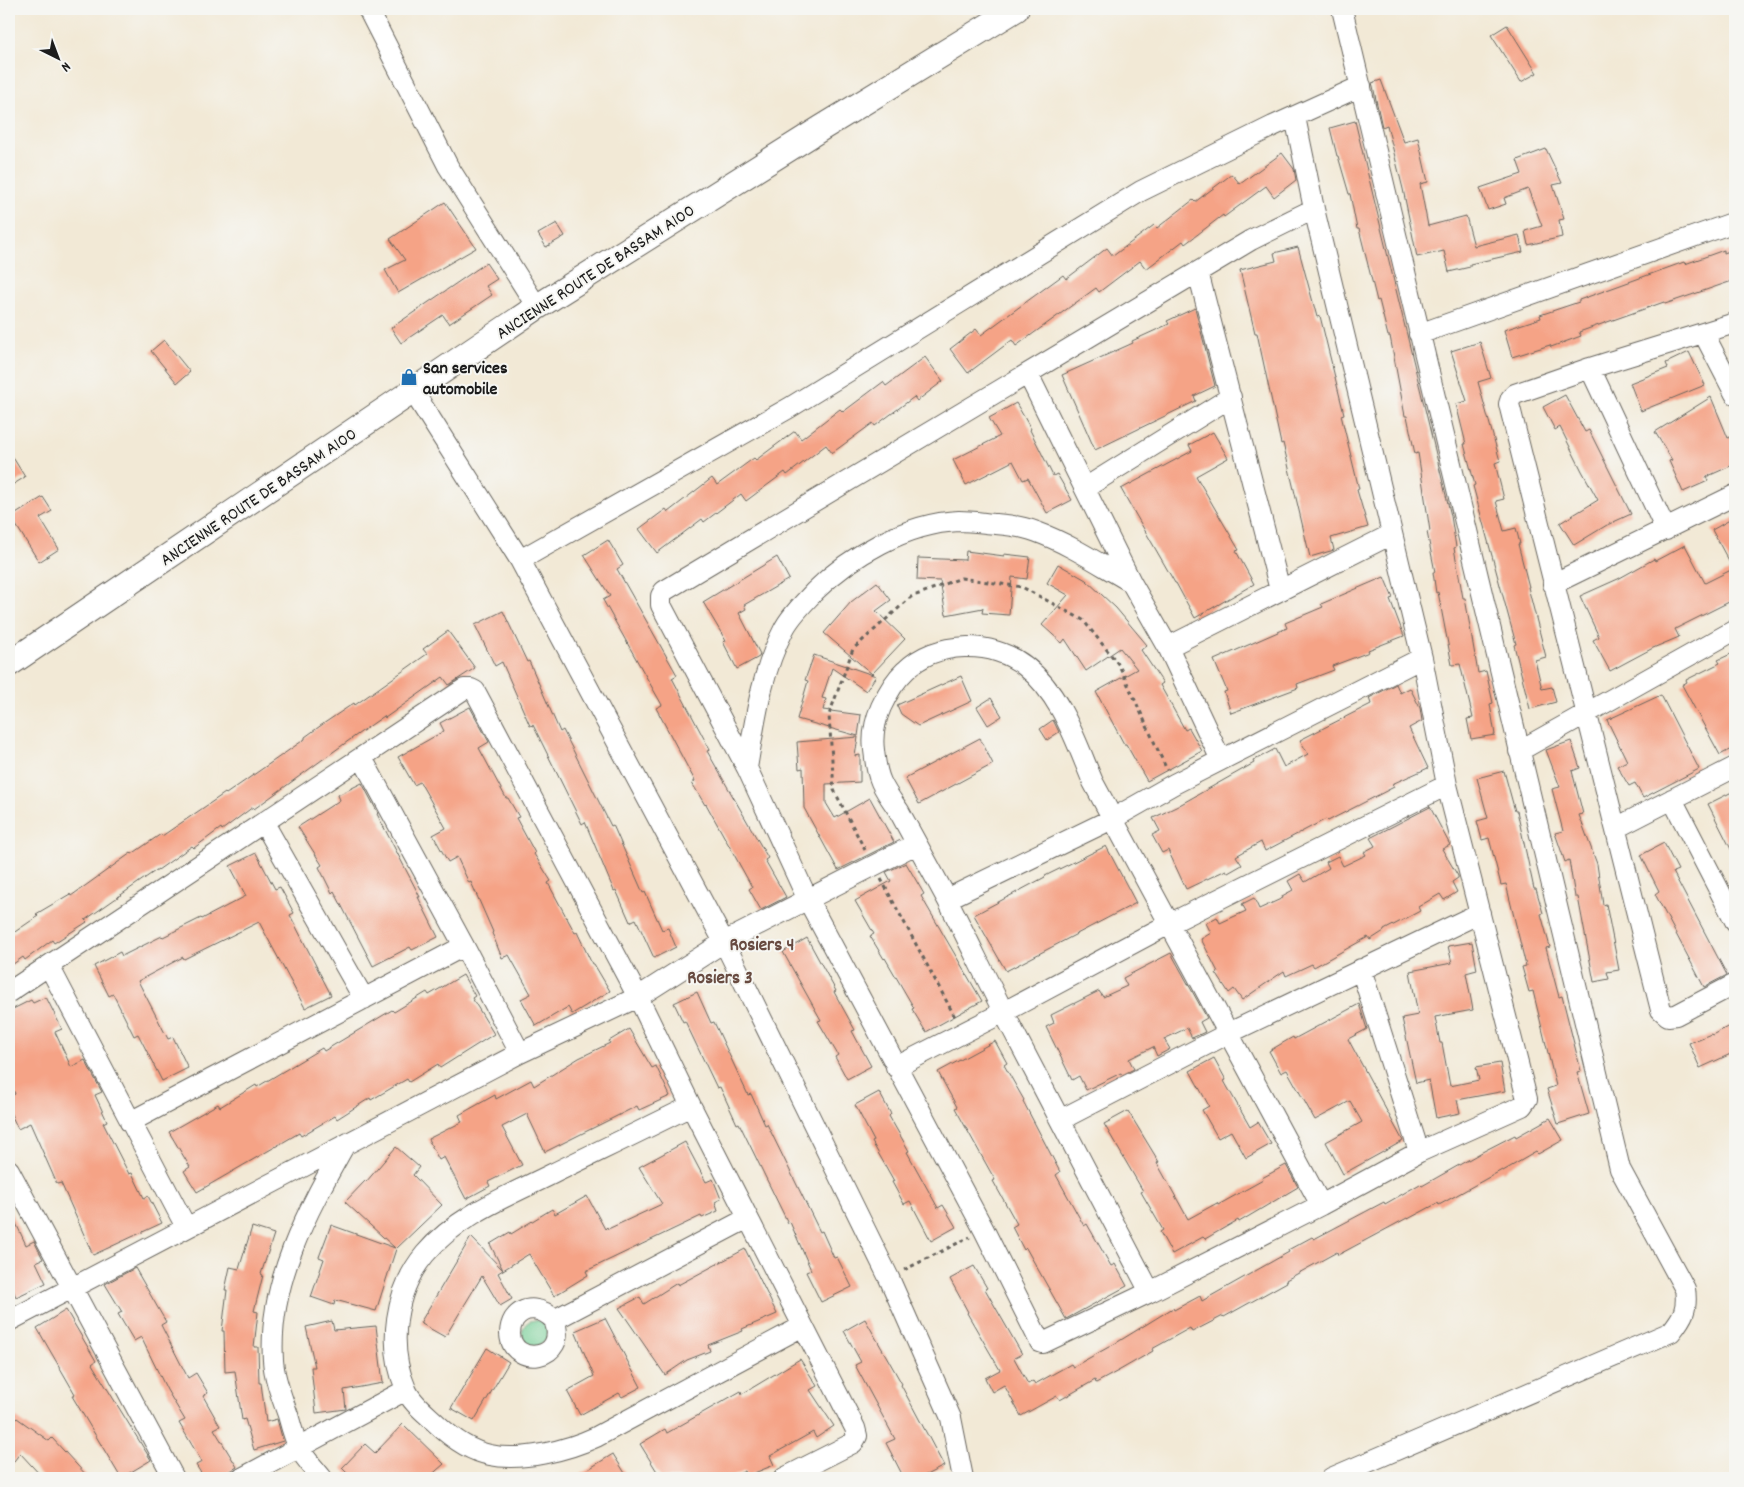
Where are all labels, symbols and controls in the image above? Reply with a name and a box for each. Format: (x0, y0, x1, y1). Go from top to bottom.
north arrow (32, 32, 82, 82)
text: N (56, 56, 75, 76)
street label: ANCIENNE ROUTE DE BASSAM A100 (492, 199, 701, 347)
place label: San services automobile (423, 357, 508, 403)
shop icon: San services automobile (399, 367, 419, 387)
street label: ANCIENNE ROUTE DE BASSAM A100 (156, 423, 363, 573)
district label: Rosiers 4 (730, 933, 794, 960)
district label: Rosiers 3 (687, 966, 753, 993)

